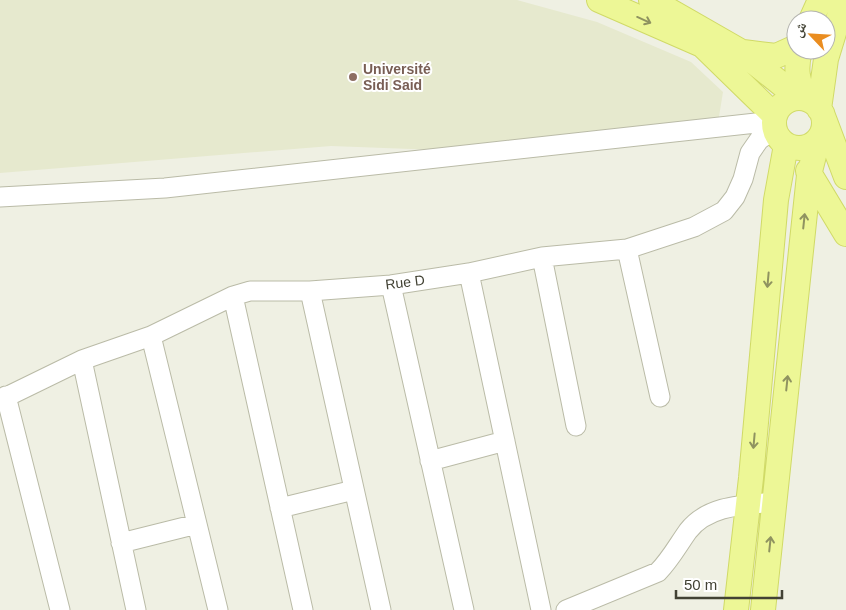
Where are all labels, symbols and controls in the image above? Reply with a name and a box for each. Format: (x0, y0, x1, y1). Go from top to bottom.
north arrow (786, 10, 836, 60)
one-way arrow (636, 15, 651, 25)
text: ش (789, 19, 811, 40)
place label: Université Sidi Said (363, 61, 431, 93)
marker: Université Sidi Said (347, 71, 359, 83)
one-way arrow (800, 213, 809, 229)
one-way arrow (764, 271, 773, 287)
street label: Rue D (384, 272, 426, 292)
one-way arrow (782, 375, 792, 391)
one-way arrow (749, 433, 759, 449)
one-way arrow (765, 536, 775, 552)
scale bar (676, 568, 782, 600)
text: 50 m (684, 576, 717, 593)

